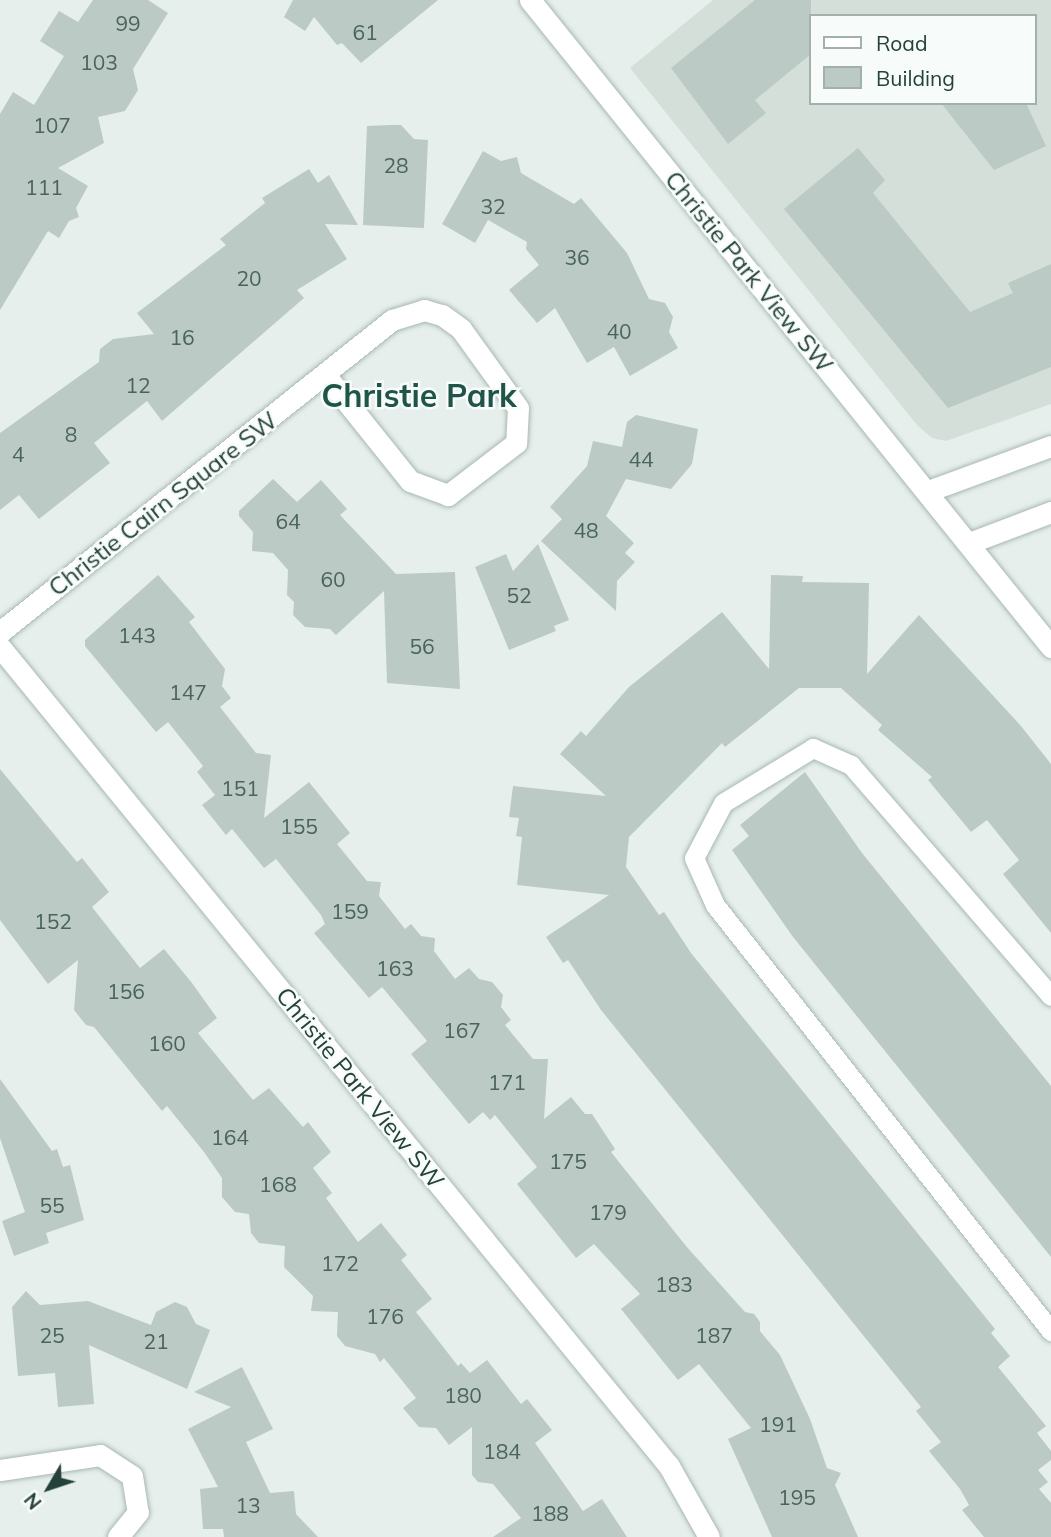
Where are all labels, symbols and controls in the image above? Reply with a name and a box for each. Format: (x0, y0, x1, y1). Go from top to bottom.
house number: 99 (115, 10, 141, 36)
legend (810, 14, 1037, 105)
house number: 61 (352, 19, 378, 45)
text: Road (876, 30, 927, 56)
house number: 103 (80, 49, 118, 75)
text: Building (876, 65, 955, 91)
house number: 107 (33, 112, 71, 138)
house number: 28 (383, 152, 409, 178)
street label: Christie Park View SW (659, 166, 839, 378)
house number: 111 (25, 174, 63, 200)
house number: 32 (480, 193, 506, 219)
house number: 36 (564, 244, 590, 270)
house number: 20 (236, 265, 262, 291)
house number: 40 (606, 318, 632, 344)
house number: 16 (169, 324, 195, 350)
house number: 12 (125, 372, 151, 398)
district label: Christie Park (321, 376, 517, 414)
street label: Christie Cairn Square SW (43, 406, 283, 602)
house number: 8 (65, 421, 77, 447)
house number: 4 (12, 441, 24, 467)
house number: 44 (628, 446, 654, 472)
house number: 64 (275, 508, 301, 534)
house number: 48 (573, 517, 599, 543)
house number: 60 (320, 566, 346, 592)
house number: 52 (506, 582, 532, 608)
house number: 143 (118, 622, 156, 648)
house number: 56 (409, 633, 435, 659)
house number: 147 (169, 679, 207, 705)
house number: 151 (221, 775, 259, 801)
house number: 155 (280, 813, 318, 839)
house number: 159 (331, 898, 369, 924)
house number: 152 (34, 908, 72, 934)
house number: 163 (376, 955, 414, 981)
house number: 156 (107, 978, 145, 1004)
street label: Christie Park View SW (270, 982, 450, 1194)
house number: 167 (443, 1017, 481, 1043)
house number: 160 (148, 1030, 186, 1056)
house number: 171 (488, 1069, 526, 1095)
house number: 164 (211, 1124, 249, 1150)
house number: 175 (549, 1148, 587, 1174)
house number: 168 (259, 1171, 297, 1197)
house number: 55 (39, 1192, 65, 1218)
house number: 179 (589, 1199, 627, 1225)
house number: 172 (321, 1250, 359, 1276)
house number: 183 (655, 1271, 693, 1297)
house number: 176 (366, 1303, 404, 1329)
house number: 25 (39, 1322, 65, 1348)
house number: 187 (695, 1322, 733, 1348)
house number: 21 (143, 1328, 169, 1354)
house number: 180 (444, 1382, 482, 1408)
house number: 191 (759, 1411, 797, 1437)
house number: 184 (483, 1438, 521, 1464)
north arrow (14, 1453, 84, 1523)
house number: 195 (778, 1484, 816, 1510)
text: N (19, 1488, 47, 1514)
house number: 13 (235, 1492, 261, 1518)
house number: 188 (531, 1500, 569, 1526)

